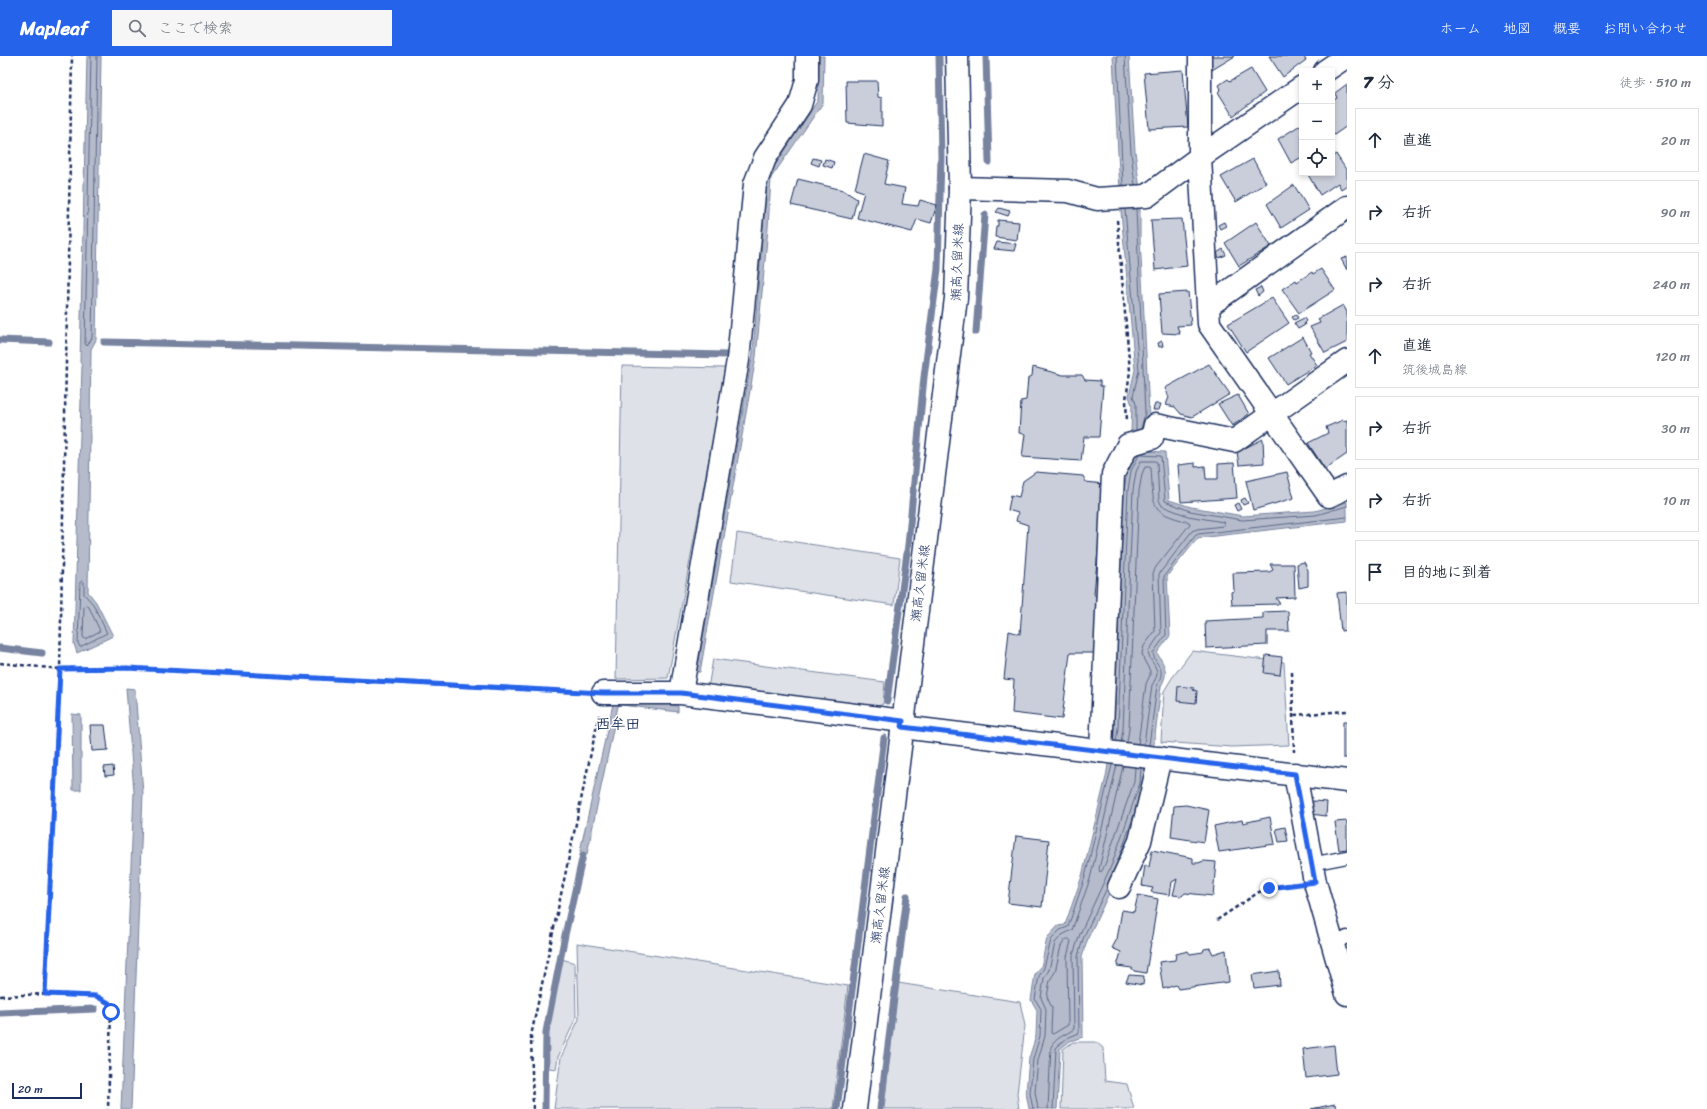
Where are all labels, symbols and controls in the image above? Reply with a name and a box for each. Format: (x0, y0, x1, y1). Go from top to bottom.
search box (112, 10, 392, 46)
text: Mapleaf (20, 12, 88, 45)
text: ここで検索 (158, 15, 233, 41)
text: ホーム (1440, 16, 1481, 41)
text: 地図 (1503, 16, 1531, 41)
text: 概要 (1553, 16, 1581, 41)
text: お問い合わせ (1603, 16, 1687, 41)
icon: search (126, 17, 148, 39)
text: 7 分 (1363, 67, 1394, 97)
map controls (1299, 68, 1335, 176)
button: + (1299, 68, 1335, 104)
text: 徒歩 · 510 m (1620, 71, 1691, 94)
button: − (1299, 104, 1335, 140)
text: 直進 (1402, 127, 1432, 153)
icon: ahead (1364, 129, 1386, 151)
text: 20 m (1661, 129, 1690, 152)
button: locate (1299, 140, 1335, 176)
text: 右折 (1402, 199, 1432, 225)
icon: right (1364, 201, 1386, 223)
text: 90 m (1660, 201, 1690, 224)
street label: 瀬高久留米線 (944, 222, 970, 301)
text: 右折 (1402, 271, 1432, 297)
icon: right (1364, 273, 1386, 295)
text: 240 m (1653, 273, 1690, 296)
text: 直進 (1402, 332, 1432, 358)
icon: ahead (1364, 345, 1386, 367)
text: 120 m (1655, 345, 1690, 368)
text: 筑後城島線 (1402, 358, 1467, 381)
text: 右折 (1402, 415, 1432, 441)
icon: right (1364, 417, 1386, 439)
text: 30 m (1661, 417, 1690, 440)
text: 右折 (1402, 487, 1432, 513)
icon: right (1364, 489, 1386, 511)
text: 10 m (1663, 489, 1690, 512)
street label: 瀬高久留米線 (904, 542, 936, 623)
text: 目的地に到着 (1402, 559, 1492, 585)
icon: arrive (1364, 561, 1386, 583)
district label: 西牟田 (595, 711, 641, 737)
street label: 瀬高久留米線 (864, 864, 896, 945)
route end (1260, 879, 1278, 897)
route start (102, 1003, 120, 1021)
text: 20 m (18, 1080, 43, 1099)
scale bar (12, 1081, 82, 1100)

